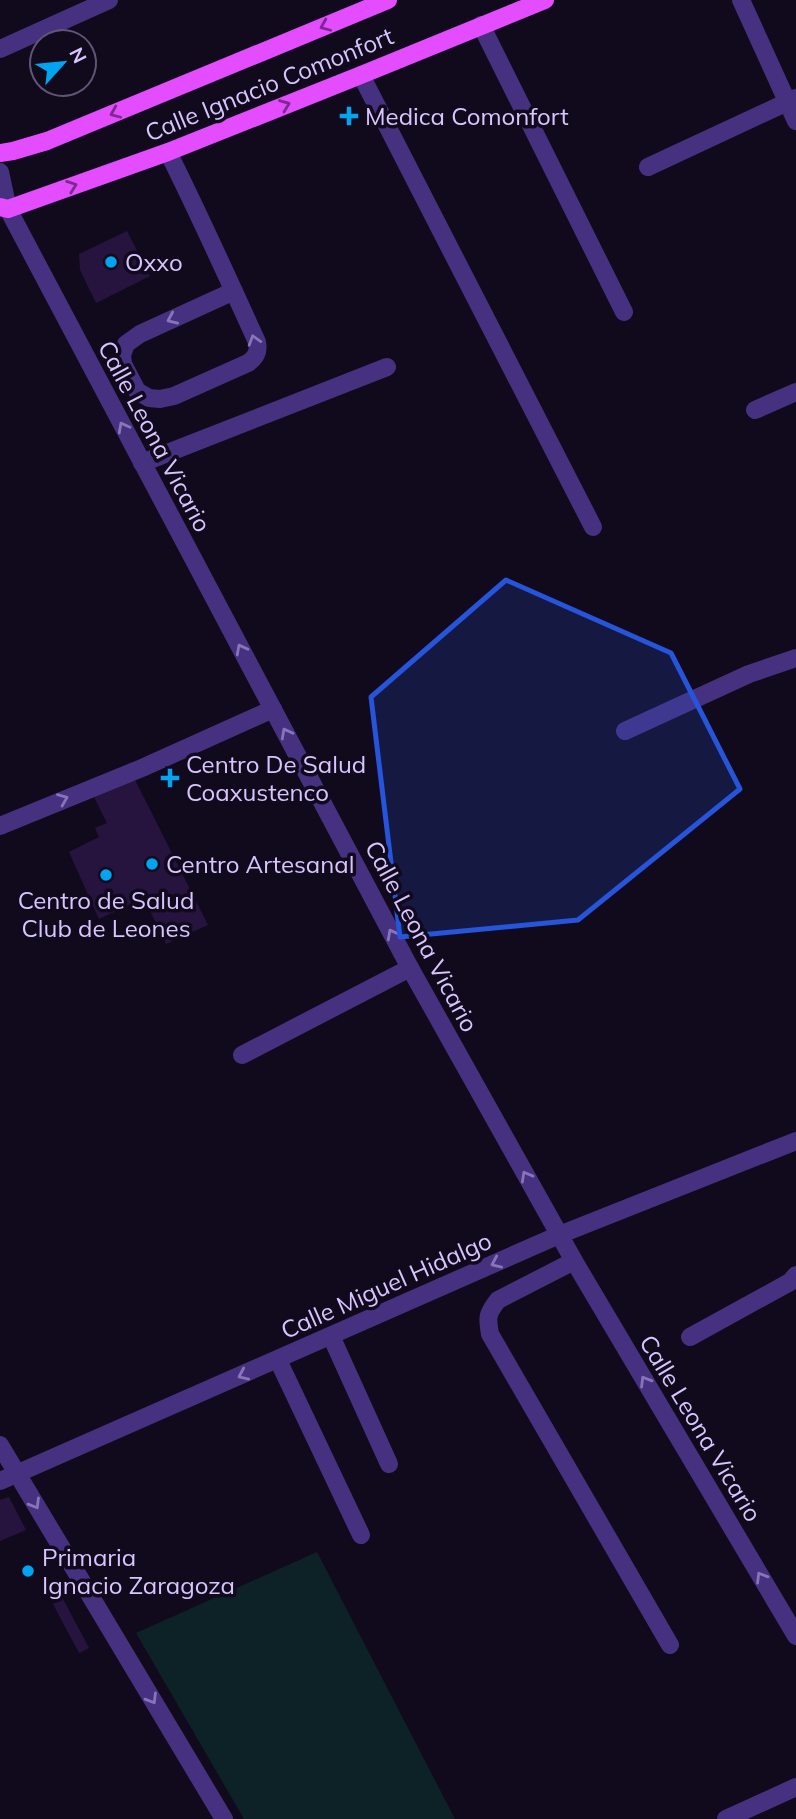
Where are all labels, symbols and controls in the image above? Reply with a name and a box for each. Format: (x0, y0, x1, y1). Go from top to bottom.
one-way arrow (319, 18, 332, 32)
street label: Calle Ignacio Comonfort (140, 20, 398, 148)
north arrow (28, 28, 98, 98)
text: N (64, 43, 92, 67)
one-way arrow (278, 100, 290, 114)
place label: Medica Comonfort (365, 101, 569, 131)
one-way arrow (109, 105, 121, 119)
marker: Medica Comonfort (339, 106, 359, 126)
one-way arrow (66, 180, 78, 194)
place label: Oxxo (125, 247, 183, 277)
marker: Oxxo (103, 254, 119, 270)
one-way arrow (167, 311, 179, 325)
one-way arrow (248, 334, 263, 346)
street label: Calle Leona Vicario (92, 335, 218, 537)
one-way arrow (117, 421, 131, 434)
one-way arrow (236, 644, 249, 656)
one-way arrow (280, 728, 294, 740)
place label: Centro De Salud Coaxustenco (186, 749, 366, 807)
marker: Centro De Salud Coaxustenco (160, 768, 180, 788)
one-way arrow (56, 794, 68, 808)
street label: Calle Leona Vicario (359, 835, 485, 1037)
place label: Centro Artesanal (166, 849, 354, 879)
marker: Centro Artesanal (144, 856, 160, 872)
marker: Centro de Salud Club de Leones (98, 867, 114, 883)
place label: Centro de Salud Club de Leones (18, 885, 194, 943)
one-way arrow (387, 929, 400, 941)
one-way arrow (521, 1170, 534, 1183)
street label: Calle Miguel Hidalgo (276, 1225, 496, 1345)
one-way arrow (491, 1255, 504, 1269)
street label: Calle Leona Vicario (633, 1329, 769, 1527)
one-way arrow (238, 1367, 251, 1381)
one-way arrow (640, 1376, 653, 1389)
one-way arrow (26, 1496, 39, 1509)
place label: Primaria Ignacio Zaragoza (42, 1542, 235, 1600)
marker: Primaria Ignacio Zaragoza (20, 1563, 36, 1579)
one-way arrow (756, 1572, 769, 1585)
one-way arrow (143, 1691, 156, 1704)

